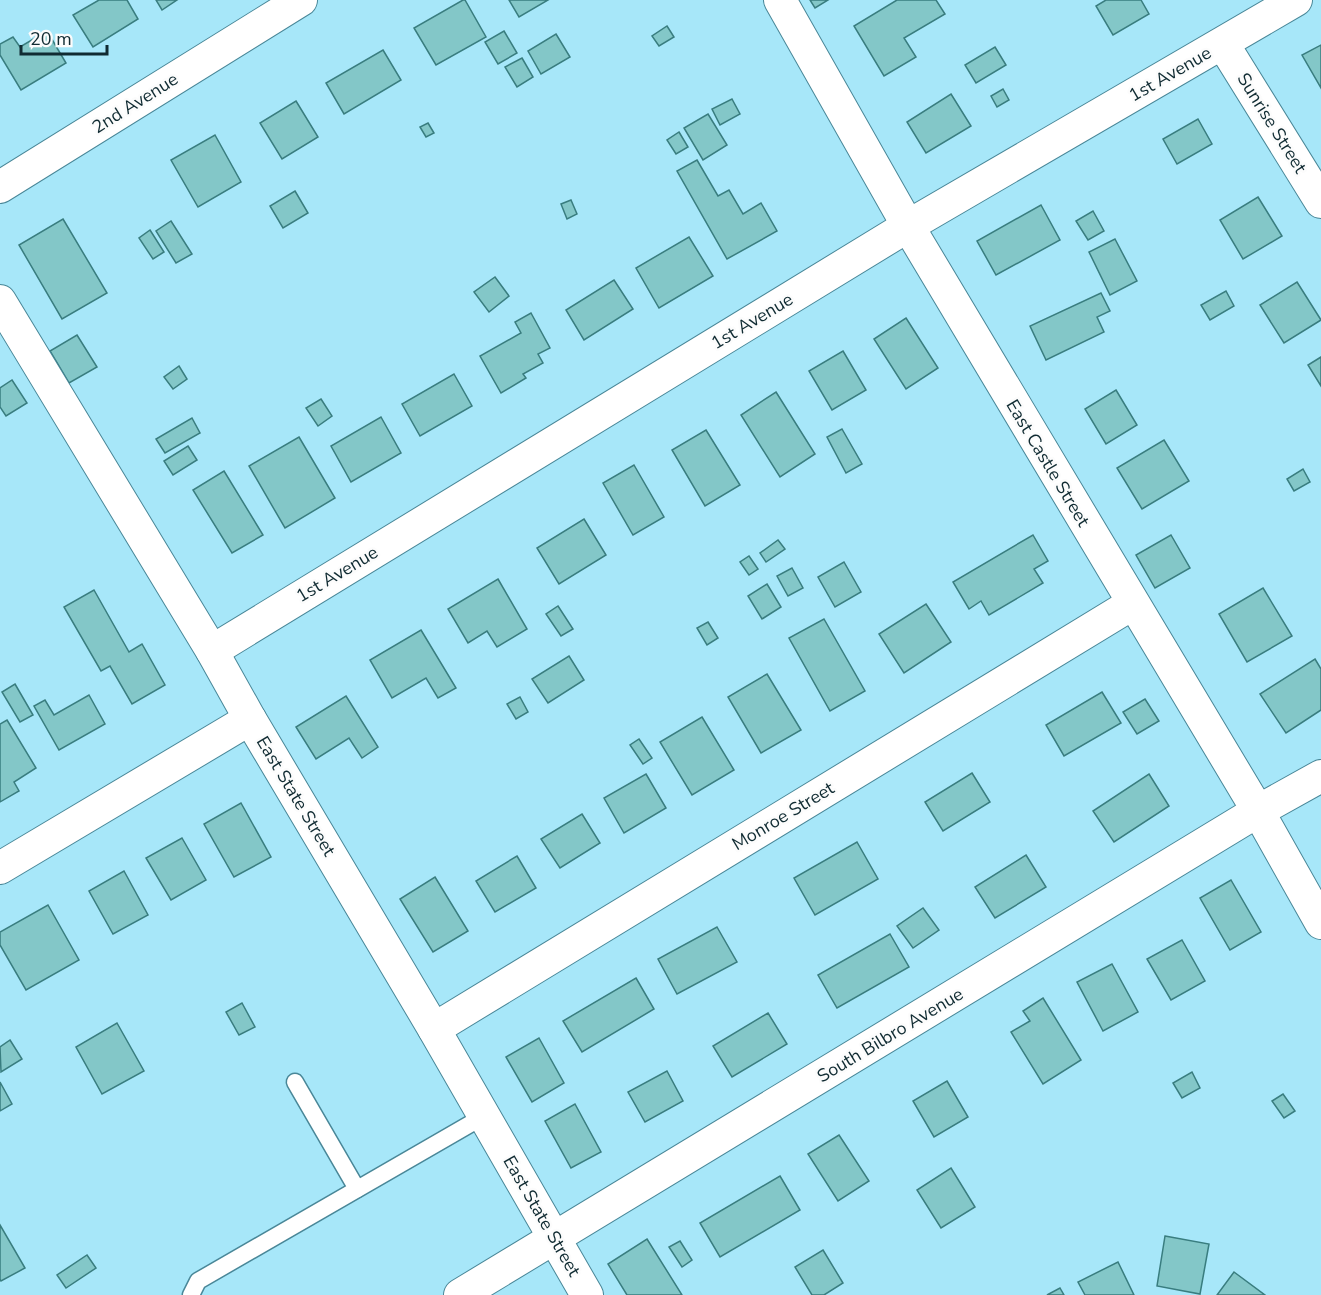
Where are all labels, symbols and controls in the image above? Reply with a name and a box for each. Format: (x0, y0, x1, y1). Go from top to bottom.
scale bar (21, 18, 106, 56)
text: 20 m (30, 27, 72, 51)
street label: 1st Avenue (1124, 41, 1216, 107)
street label: 2nd Avenue (87, 67, 183, 139)
street label: Sunrise Street (1232, 68, 1313, 178)
street label: 1st Avenue (707, 287, 797, 355)
street label: East Castle Street (1001, 395, 1096, 532)
street label: 1st Avenue (292, 540, 382, 608)
street label: East State Street (251, 732, 342, 861)
street label: Monroe Street (727, 776, 839, 856)
street label: South Bilbro Avenue (812, 982, 968, 1088)
street label: East State Street (498, 1151, 587, 1281)

